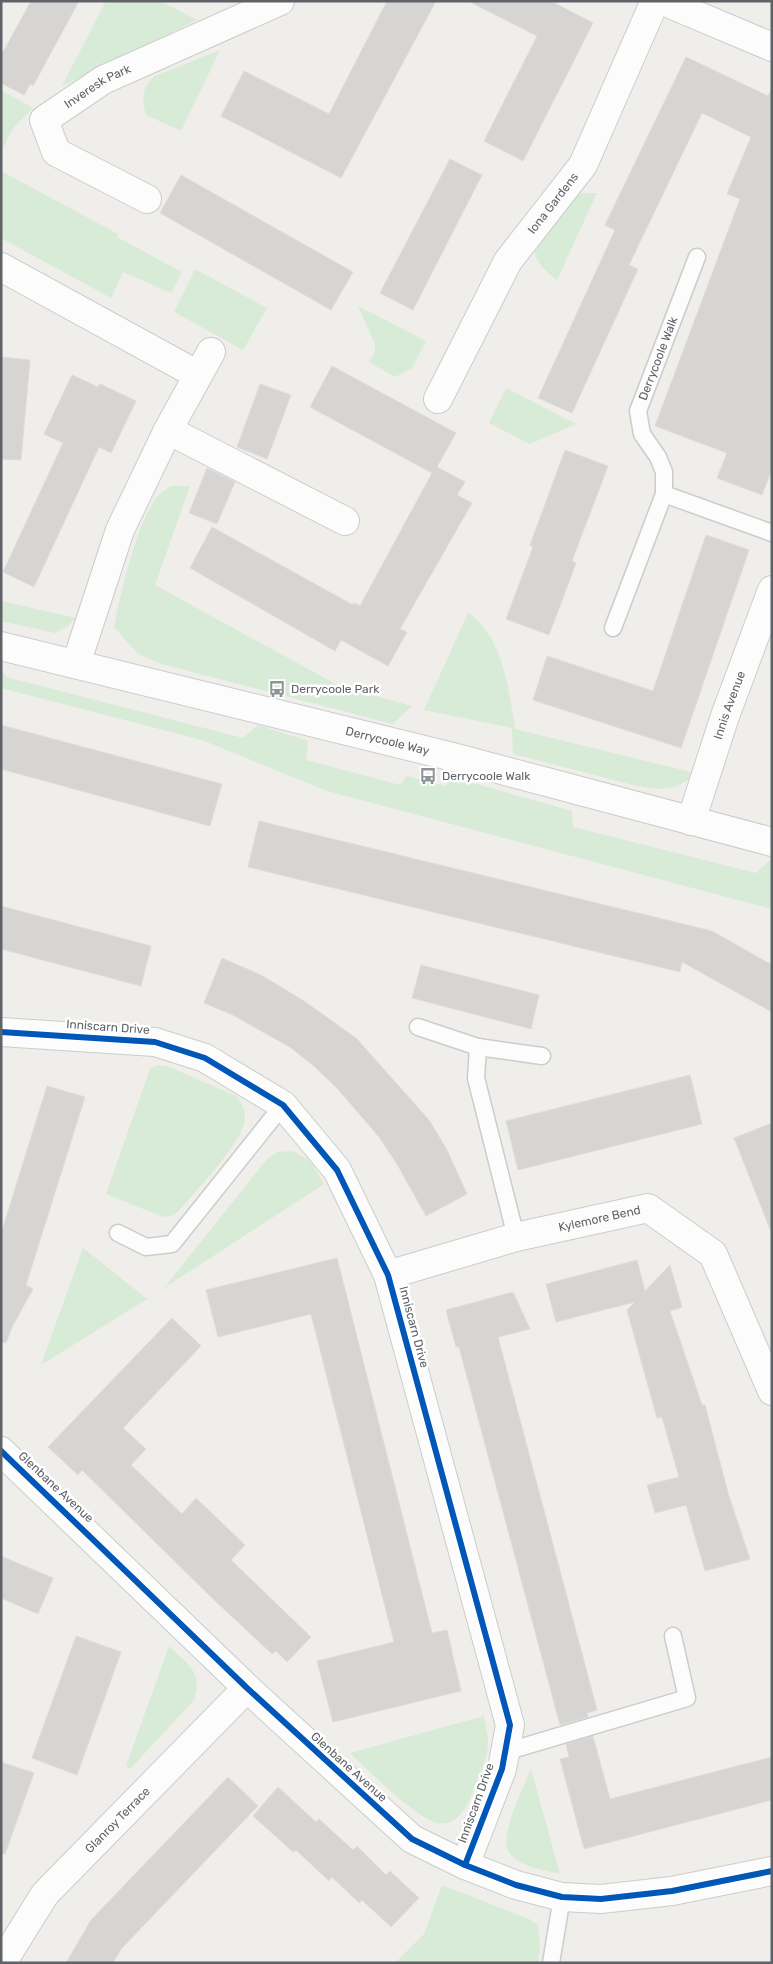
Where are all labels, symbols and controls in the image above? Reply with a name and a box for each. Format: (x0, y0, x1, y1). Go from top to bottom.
street label: Inveresk Park (62, 61, 134, 111)
street label: Iona Gardens (525, 170, 581, 237)
street label: Derrycoole Walk (636, 314, 681, 402)
street label: Innis Avenue (711, 669, 748, 741)
bus stop icon: Derrycoole Park (267, 679, 287, 699)
place label: Derrycoole Park (291, 682, 380, 696)
street label: Derrycoole Way (344, 724, 431, 758)
bus stop icon: Derrycoole Walk (418, 766, 438, 786)
place label: Derrycoole Walk (442, 769, 531, 783)
street label: Inniscarn Drive (66, 1017, 151, 1037)
street label: Kylemore Bend (557, 1203, 642, 1234)
street label: Inniscarn Drive (396, 1285, 432, 1370)
street label: Glenbane Avenue (16, 1449, 97, 1526)
street label: Glenbane Avenue (308, 1729, 390, 1805)
street label: Inniscarn Drive (455, 1761, 497, 1845)
street label: Glanroy Terrace (82, 1784, 153, 1856)

